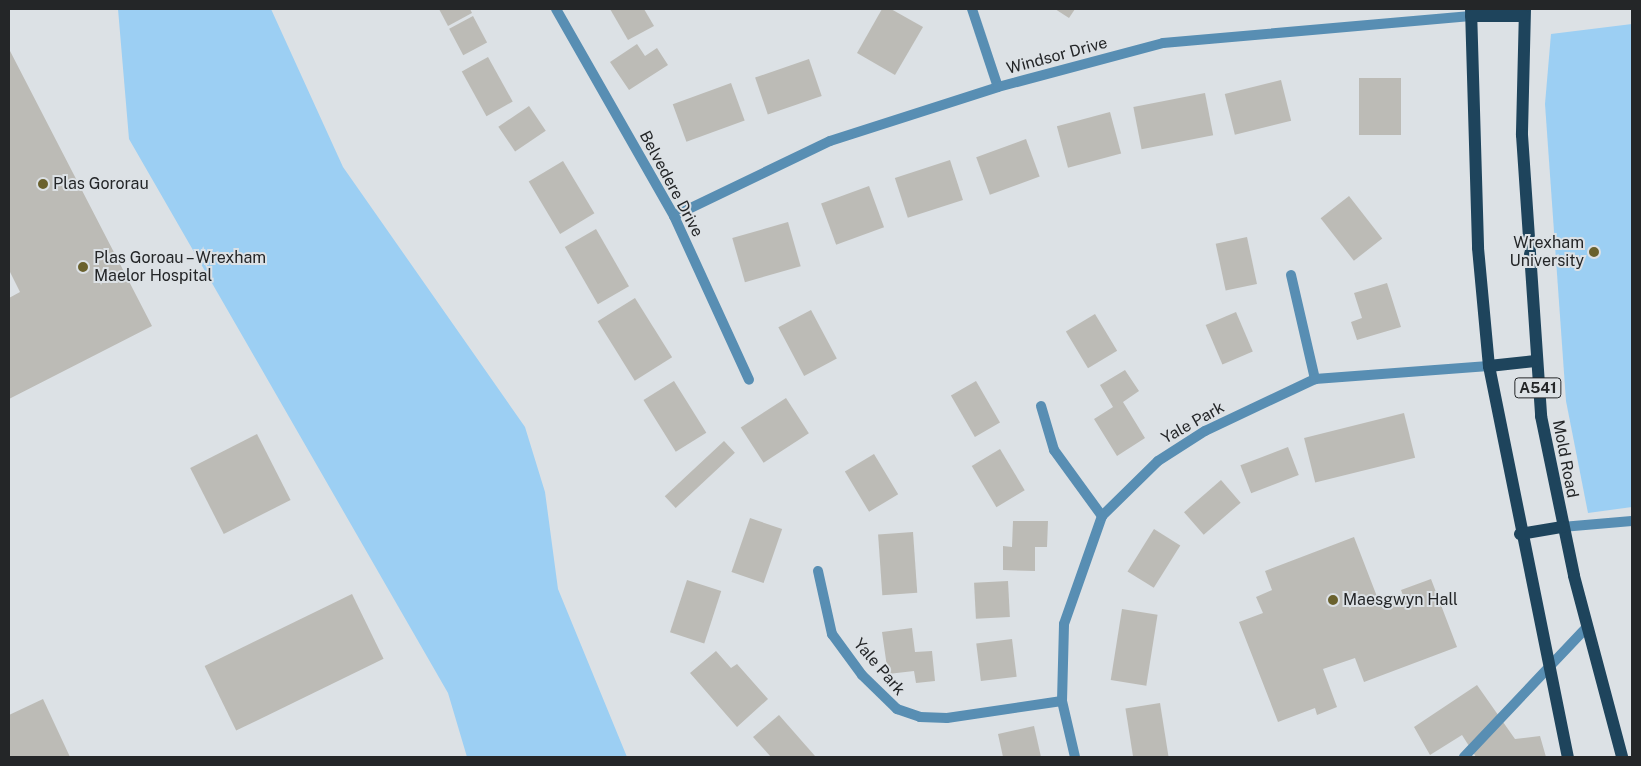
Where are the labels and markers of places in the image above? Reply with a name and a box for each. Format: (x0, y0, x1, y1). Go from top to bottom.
place label: Plas Gororau (53, 174, 149, 194)
marker: Plas Gororau (37, 178, 49, 190)
place label: Wrexham University (1510, 233, 1584, 271)
marker: Wrexham University (1588, 246, 1600, 258)
place label: Plas Goroau – Wrexham Maelor Hospital (94, 248, 271, 286)
marker: Plas Goroau – Wrexham Maelor Hospital (76, 260, 90, 274)
place label: Maesgwyn Hall (1343, 590, 1458, 610)
marker: Maesgwyn Hall (1327, 594, 1339, 606)

